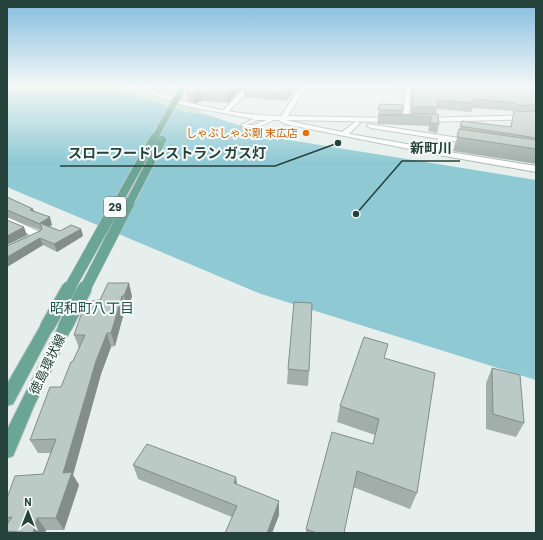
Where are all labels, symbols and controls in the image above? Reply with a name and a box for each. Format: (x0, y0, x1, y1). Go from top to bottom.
place label: しゃぶしゃぶ剛 末広店 (186, 126, 298, 139)
marker: しゃぶしゃぶ剛 末広店 (301, 128, 311, 138)
callout: 新町川 (402, 135, 460, 161)
text: 新町川 (410, 139, 452, 156)
callout: スローフードレストラン ガス灯 (60, 140, 275, 166)
text: スローフードレストラン ガス灯 (68, 144, 266, 161)
road number: 29 (104, 197, 126, 217)
district label: 昭和町八丁目 (50, 299, 134, 316)
street label: 徳島環状線 (26, 331, 68, 397)
north arrow (8, 492, 48, 532)
text: N (24, 495, 32, 508)

